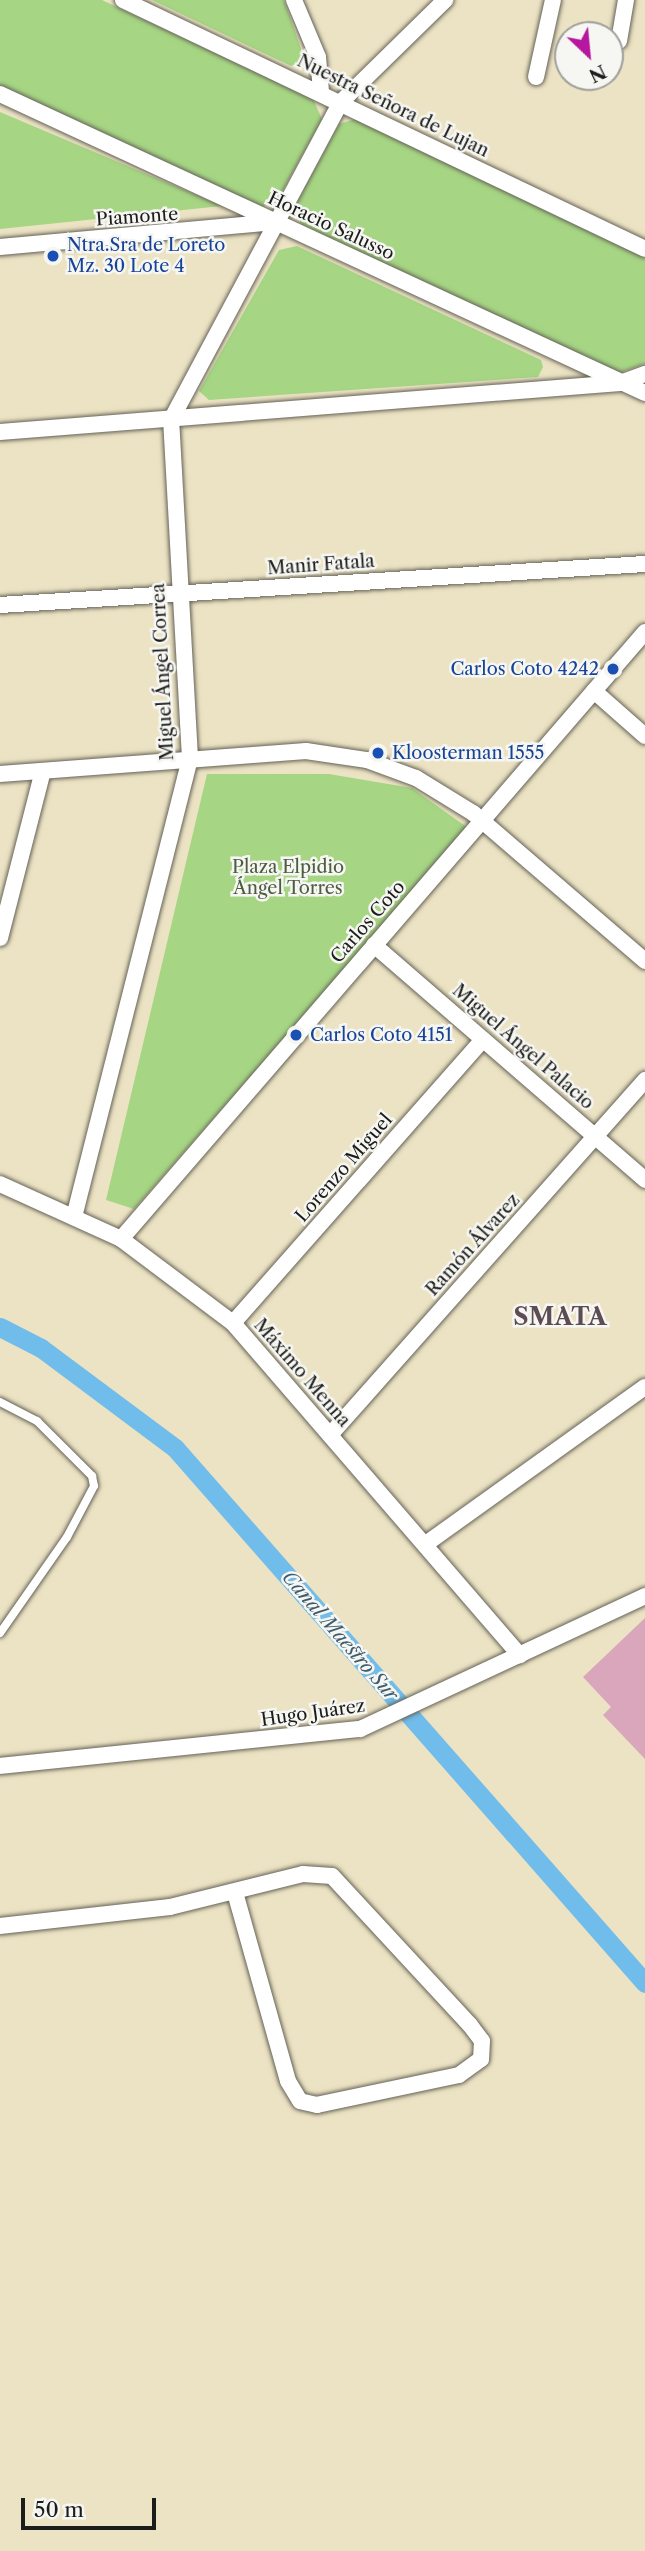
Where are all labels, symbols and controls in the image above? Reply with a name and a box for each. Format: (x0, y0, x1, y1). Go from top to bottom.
north arrow (554, 21, 624, 91)
street label: Nuestra Señora de Lujan (294, 50, 492, 162)
text: N (585, 60, 610, 87)
street label: Horacio Salusso (264, 187, 398, 265)
street label: Piamonte (95, 203, 179, 231)
place label: Ntra.Sra de Loreto Mz. 30 Lote 4 (67, 235, 226, 278)
marker: Ntra.Sra de Loreto Mz. 30 Lote 4 (45, 248, 61, 264)
street label: Manir Fatala (266, 550, 376, 580)
street label: Miguel Ángel Correa (148, 583, 178, 761)
place label: Carlos Coto 4242 (450, 658, 599, 680)
marker: Carlos Coto 4242 (605, 661, 621, 677)
place label: Kloosterman 1555 (392, 742, 544, 764)
marker: Kloosterman 1555 (370, 745, 386, 761)
park label: Plaza Elpidio Ángel Torres (232, 857, 344, 900)
street label: Carlos Coto (326, 876, 410, 968)
street label: Miguel Ángel Palacio (448, 980, 598, 1114)
place label: Carlos Coto 4151 (310, 1024, 452, 1046)
marker: Carlos Coto 4151 (288, 1027, 304, 1043)
street label: Lorenzo Miguel (291, 1109, 397, 1227)
street label: Ramón Álvarez (421, 1189, 525, 1301)
district label: SMATA (513, 1303, 607, 1331)
street label: Máximo Menna (249, 1315, 355, 1431)
water label: Canal Maestro Sur (277, 1566, 403, 1706)
street label: Hugo Juárez (260, 1695, 366, 1731)
scale bar (24, 2484, 159, 2528)
text: 50 m (34, 2497, 84, 2522)

